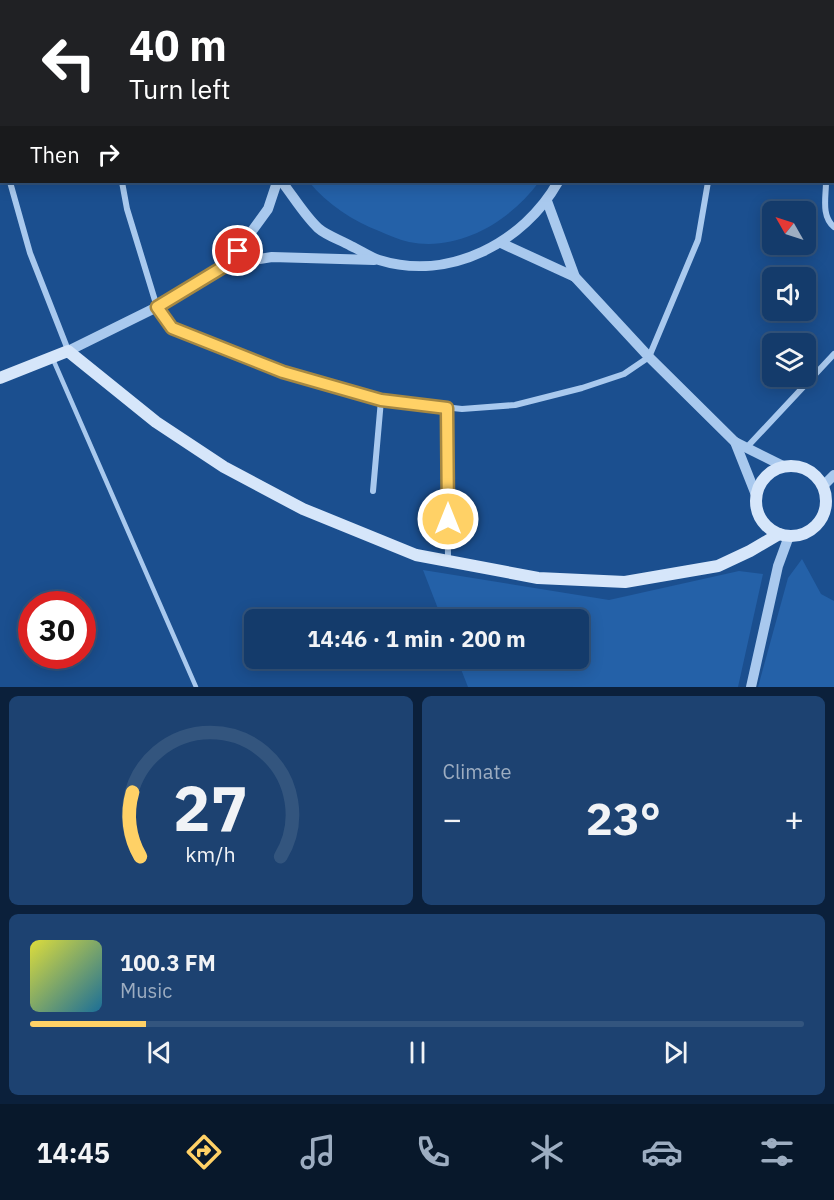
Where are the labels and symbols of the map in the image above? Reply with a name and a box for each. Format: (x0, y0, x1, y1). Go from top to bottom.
north arrow (762, 201, 816, 255)
pin (212, 225, 263, 276)
position arrow (416, 487, 480, 551)
speed limit sign: 30 (18, 591, 96, 669)

